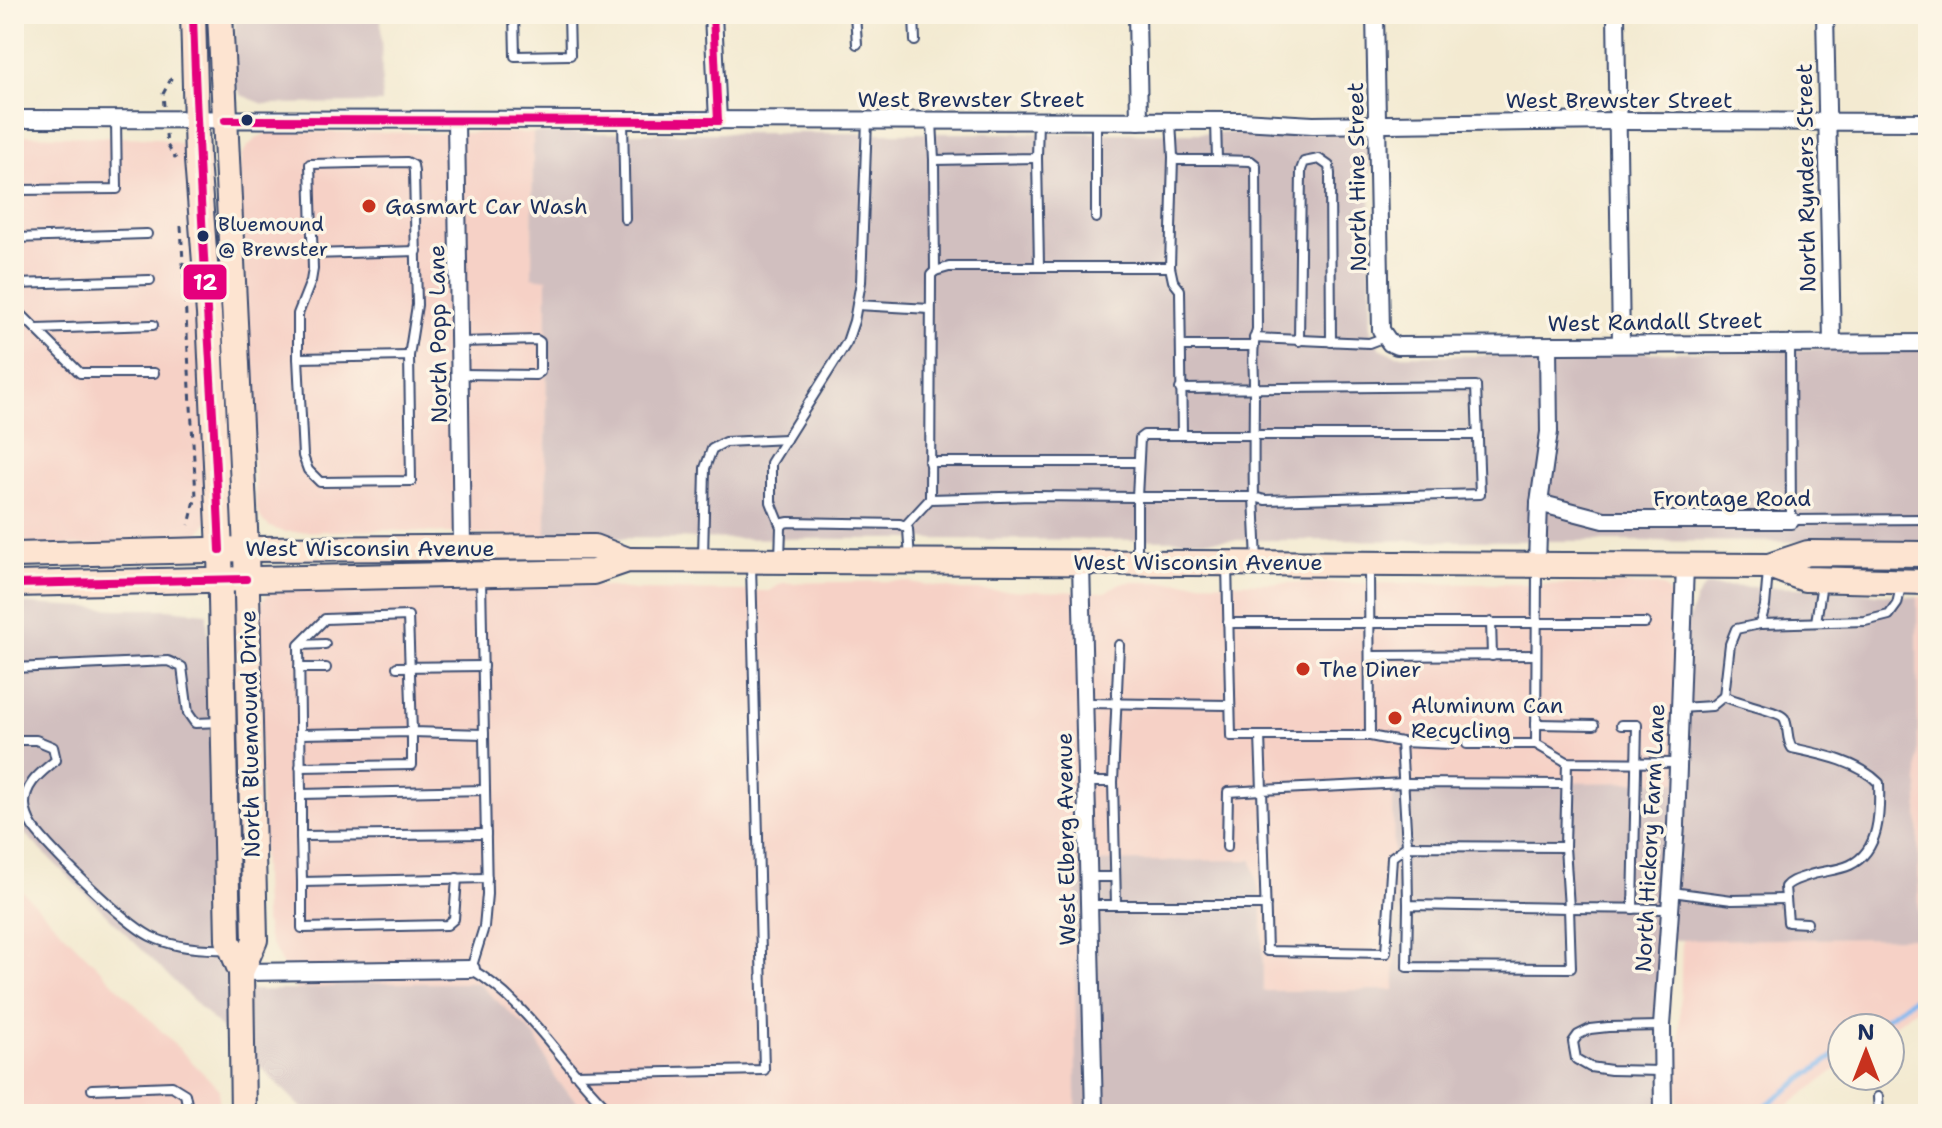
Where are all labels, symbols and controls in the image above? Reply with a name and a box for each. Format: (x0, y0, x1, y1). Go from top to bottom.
street label: North Rynders Street (1790, 63, 1822, 293)
street label: North Hine Street (1341, 82, 1373, 272)
street label: West Brewster Street (857, 85, 1085, 114)
street label: West Brewster Street (1505, 86, 1733, 115)
unlabelled marker (239, 112, 255, 128)
place label: Gasmart Car Wash (385, 192, 588, 221)
marker: Gasmart Car Wash (360, 197, 378, 215)
place label: Bluemound @ Brewster (218, 211, 328, 262)
marker: Bluemound @ Brewster (195, 228, 211, 244)
street label: North Popp Lane (422, 244, 454, 424)
line badge: 12 (182, 263, 228, 301)
text: 12 (193, 268, 217, 297)
street label: West Randall Street (1547, 306, 1763, 338)
street label: Frontage Road (1653, 484, 1811, 513)
street label: West Wisconsin Avenue (245, 534, 495, 563)
street label: West Wisconsin Avenue (1073, 548, 1323, 577)
street label: North Bluemound Drive (233, 610, 267, 858)
place label: The Diner (1319, 655, 1421, 684)
marker: The Diner (1294, 660, 1312, 678)
place label: Aluminum Can Recycling (1411, 691, 1563, 745)
street label: North Hickory Farm Lane (1628, 703, 1672, 973)
marker: Aluminum Can Recycling (1386, 709, 1404, 727)
street label: West Elberg Avenue (1050, 732, 1082, 946)
north arrow (1826, 1012, 1906, 1092)
text: N (1857, 1018, 1875, 1047)

